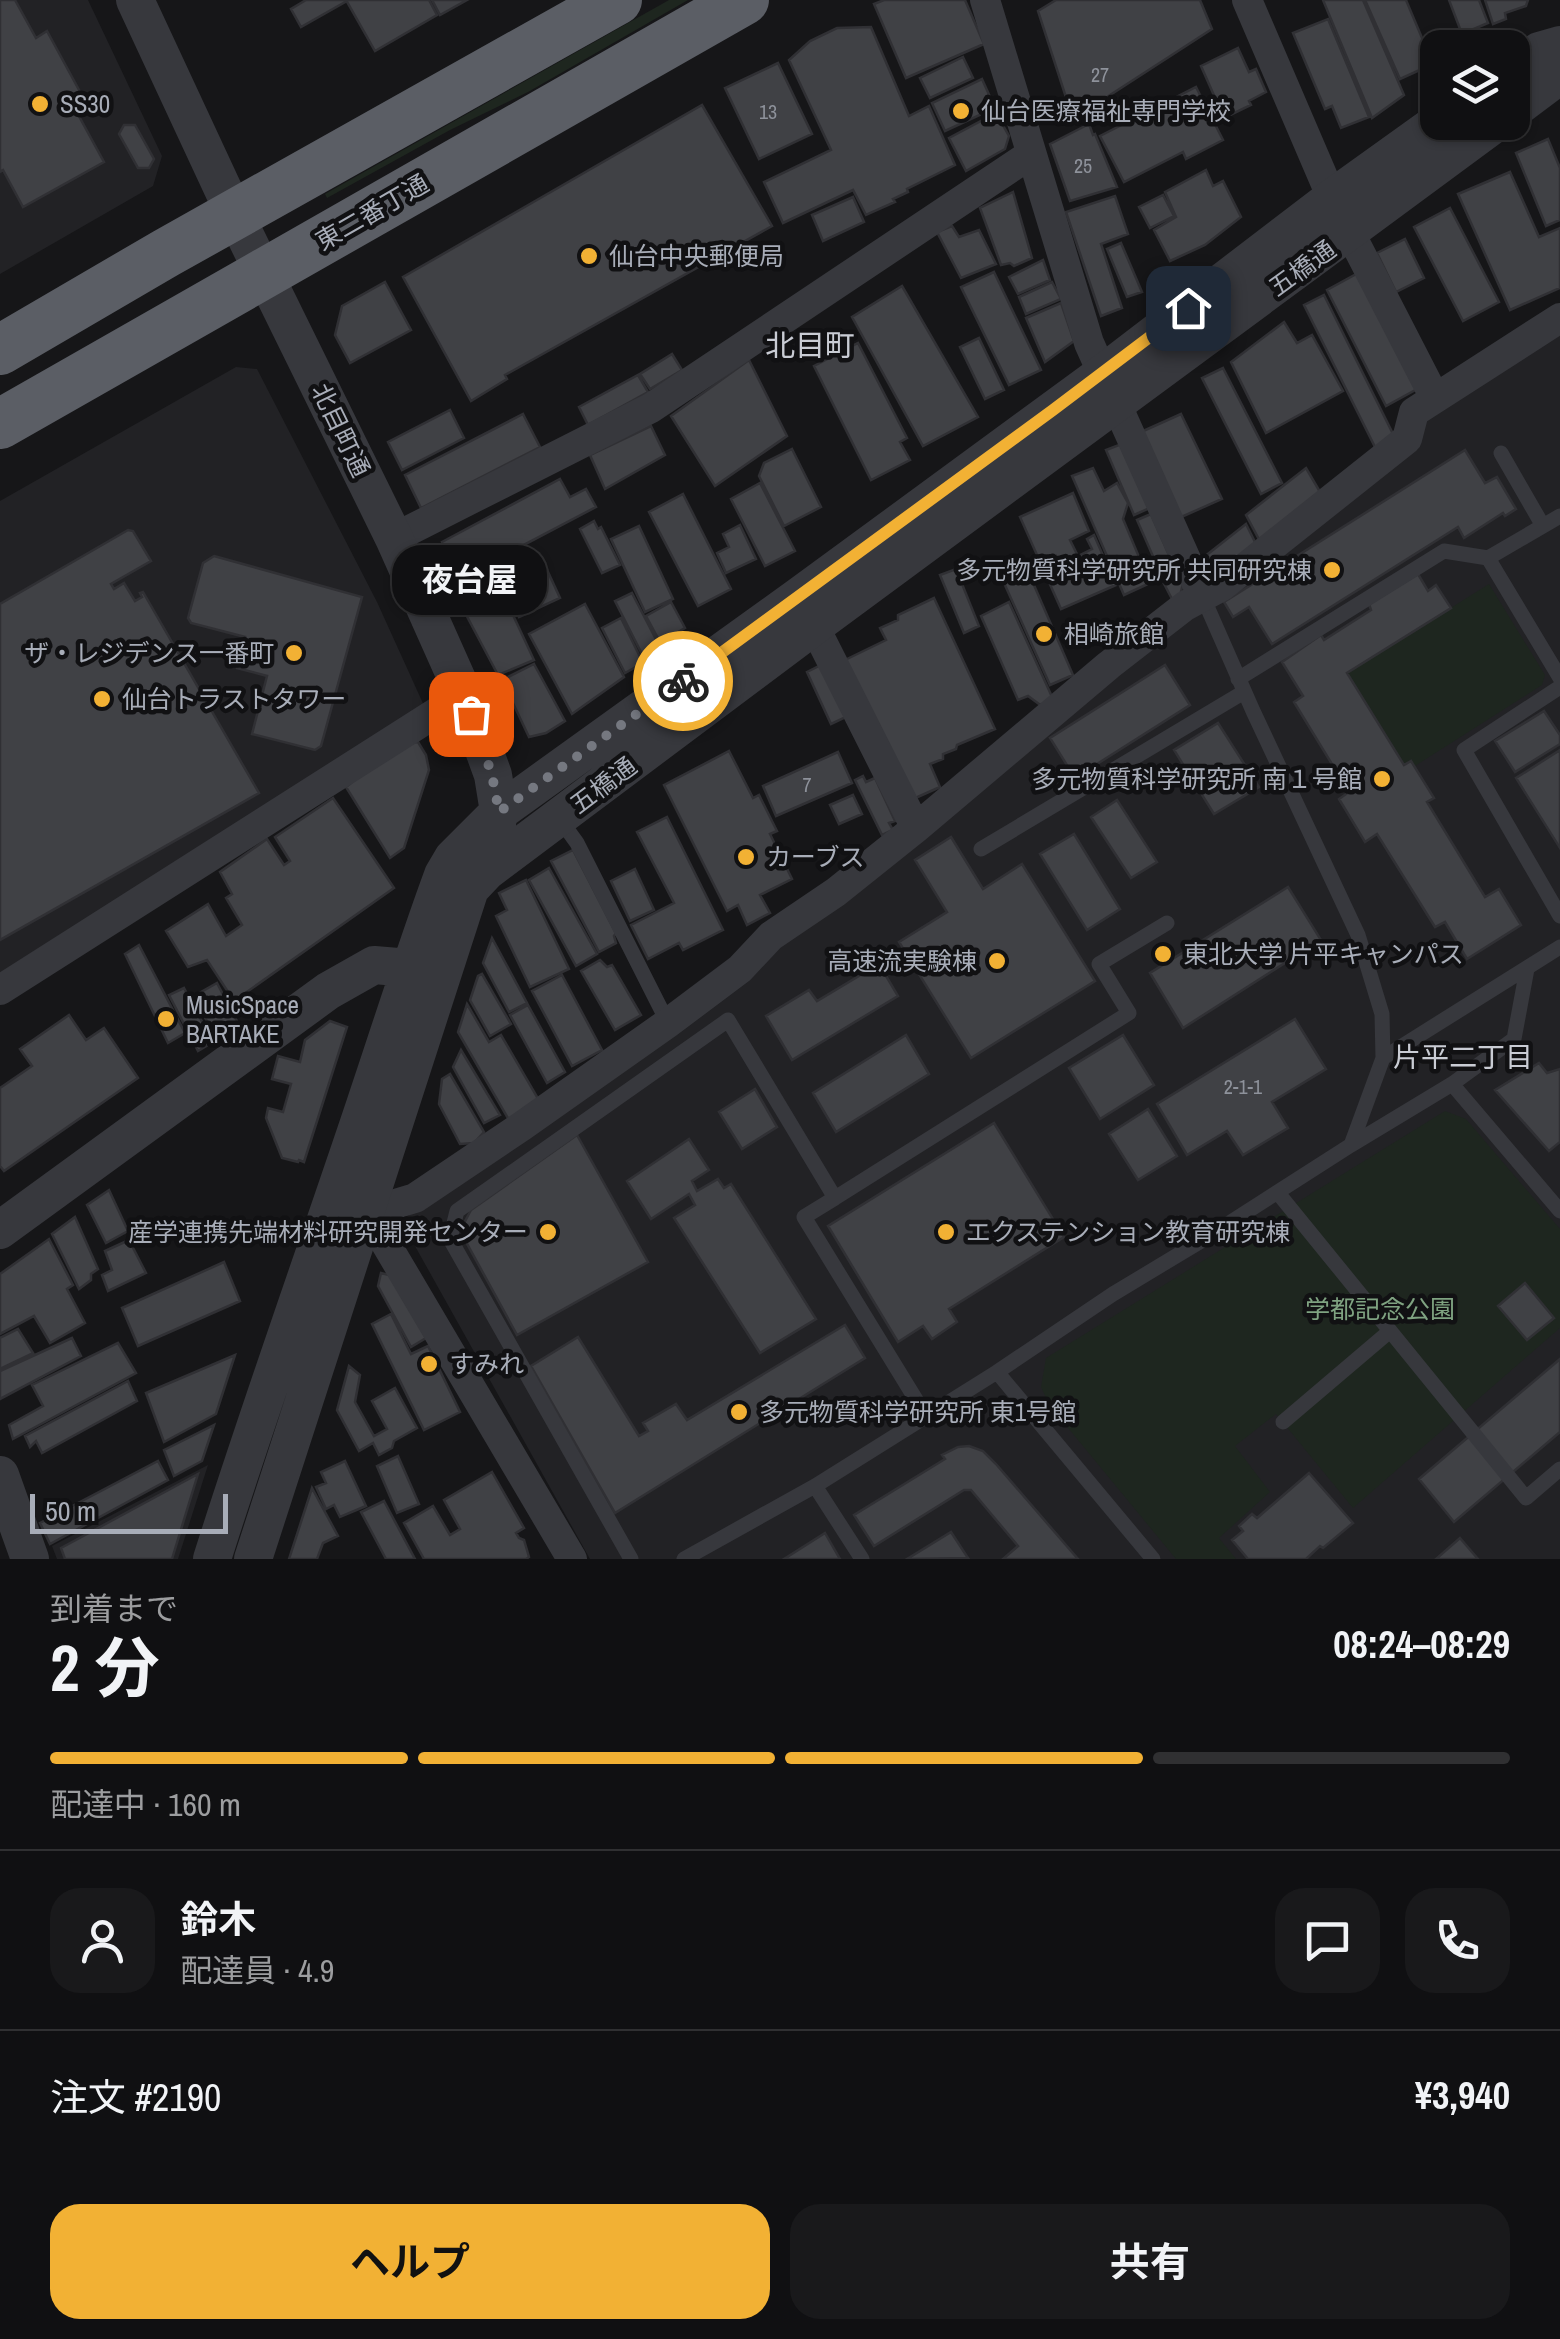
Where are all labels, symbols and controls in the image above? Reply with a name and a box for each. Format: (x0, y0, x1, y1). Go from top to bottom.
map controls (1420, 30, 1530, 140)
button: layers (1420, 30, 1530, 140)
house number: 27 (1091, 61, 1109, 88)
place label: SS30 (60, 87, 110, 121)
marker: SS30 (29, 93, 51, 115)
place label: 仙台医療福祉専門学校 (981, 94, 1231, 128)
house number: 13 (759, 98, 777, 125)
marker: 仙台医療福祉専門学校 (950, 100, 972, 122)
house number: 25 (1074, 152, 1092, 179)
street label: 東二番丁通 (309, 166, 435, 258)
street label: 五橋通 (1262, 232, 1342, 304)
place label: 仙台中央郵便局 (609, 239, 784, 273)
marker: 仙台中央郵便局 (578, 245, 600, 267)
pin (1146, 266, 1231, 351)
icon: home (1161, 281, 1216, 336)
district label: 北目町 (765, 325, 855, 365)
street label: 北目町通 (304, 378, 378, 482)
callout: 夜台屋 (394, 544, 548, 614)
place label: 多元物質科学研究所 共同研究棟 (956, 553, 1312, 587)
text: 夜台屋 (421, 558, 518, 601)
marker: 多元物質科学研究所 共同研究棟 (1321, 559, 1343, 581)
place label: 相崎旅館 (1064, 617, 1164, 651)
marker: 相崎旅館 (1033, 623, 1055, 645)
courier (633, 631, 733, 731)
place label: ザ・レジデンス一番町 (24, 636, 274, 670)
marker: ザ・レジデンス一番町 (283, 642, 305, 664)
icon: bike (656, 654, 711, 709)
pin (429, 672, 514, 757)
place label: 仙台トラストタワー (122, 682, 347, 716)
icon: bag (444, 687, 499, 742)
marker: 仙台トラストタワー (91, 688, 113, 710)
street label: 五橋通 (563, 749, 643, 821)
place label: 多元物質科学研究所 南１号館 (1031, 762, 1362, 796)
marker: 多元物質科学研究所 南１号館 (1371, 768, 1393, 790)
house number: 7 (802, 771, 812, 798)
place label: カーブス (766, 840, 865, 874)
marker: カーブス (735, 846, 757, 868)
place label: 東北大学 片平キャンパス (1183, 937, 1464, 971)
marker: 東北大学 片平キャンパス (1152, 943, 1174, 965)
place label: 高速流実験棟 (827, 944, 977, 978)
marker: 高速流実験棟 (986, 950, 1008, 972)
place label: MusicSpace BARTAKE (186, 988, 299, 1051)
marker: MusicSpace BARTAKE (155, 1008, 177, 1030)
district label: 片平二丁目 (1393, 1038, 1533, 1076)
house number: 2-1-1 (1224, 1073, 1262, 1100)
place label: 産学連携先端材料研究開発センター (128, 1215, 528, 1249)
place label: エクステンション教育研究棟 (966, 1215, 1290, 1249)
marker: 産学連携先端材料研究開発センター (537, 1221, 559, 1243)
marker: エクステンション教育研究棟 (935, 1221, 957, 1243)
park label: 学都記念公園 (1305, 1292, 1455, 1326)
place label: すみれ (449, 1347, 524, 1381)
marker: すみれ (418, 1353, 440, 1375)
place label: 多元物質科学研究所 東1号館 (759, 1395, 1076, 1429)
marker: 多元物質科学研究所 東1号館 (728, 1401, 750, 1423)
scale bar (30, 1489, 228, 1534)
text: 50 m (45, 1492, 96, 1530)
text: 到着まで (50, 1587, 178, 1630)
text: 08:24–08:29 (1333, 1619, 1510, 1670)
text: 2 分 (50, 1624, 159, 1711)
text: 配達中 · 160 m (50, 1783, 241, 1826)
button: person (50, 1888, 155, 1993)
button: chat (1275, 1888, 1380, 1993)
button: phone (1405, 1888, 1510, 1993)
text: 鈴木 (180, 1894, 256, 1945)
text: 配達員 · 4.9 (180, 1949, 334, 1992)
text: ¥3,940 (1415, 2070, 1510, 2121)
text: 注文 #2190 (50, 2072, 221, 2123)
button: ヘルプ (50, 2204, 770, 2319)
button: 共有 (790, 2204, 1510, 2319)

